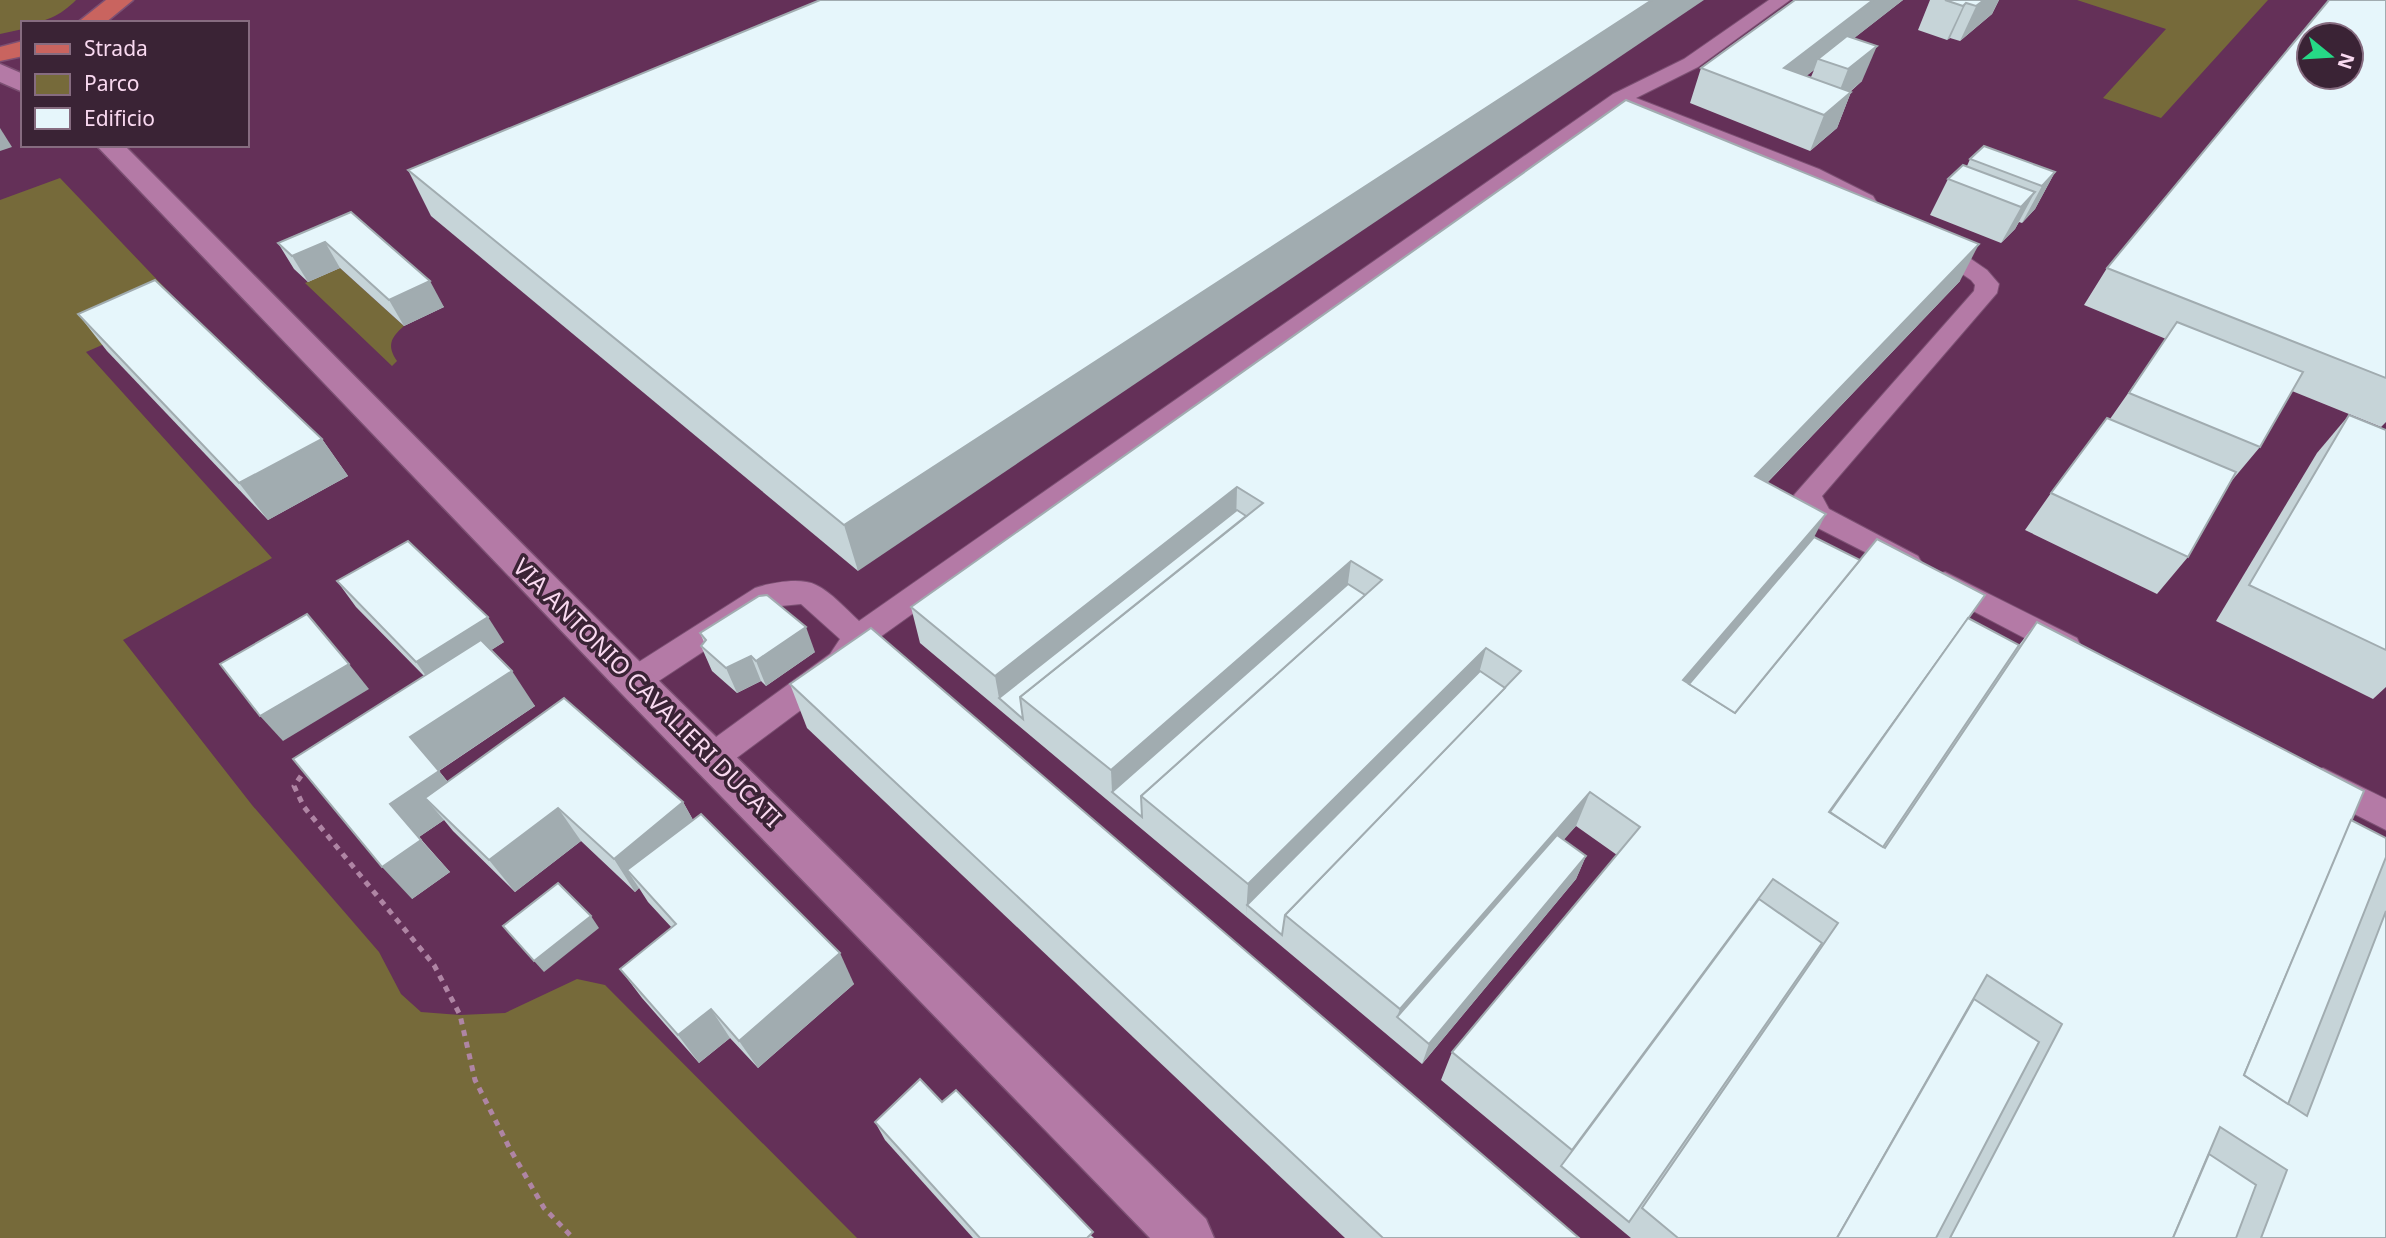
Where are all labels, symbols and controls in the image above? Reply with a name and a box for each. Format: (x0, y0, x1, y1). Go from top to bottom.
legend (21, 21, 248, 147)
north arrow (2295, 21, 2365, 91)
text: Strada (84, 34, 148, 62)
text: N (2331, 50, 2361, 73)
text: Parco (84, 69, 140, 97)
text: Edificio (84, 104, 155, 132)
street label: VIA ANTONIO CAVALIERI DUCATI (506, 550, 790, 834)

